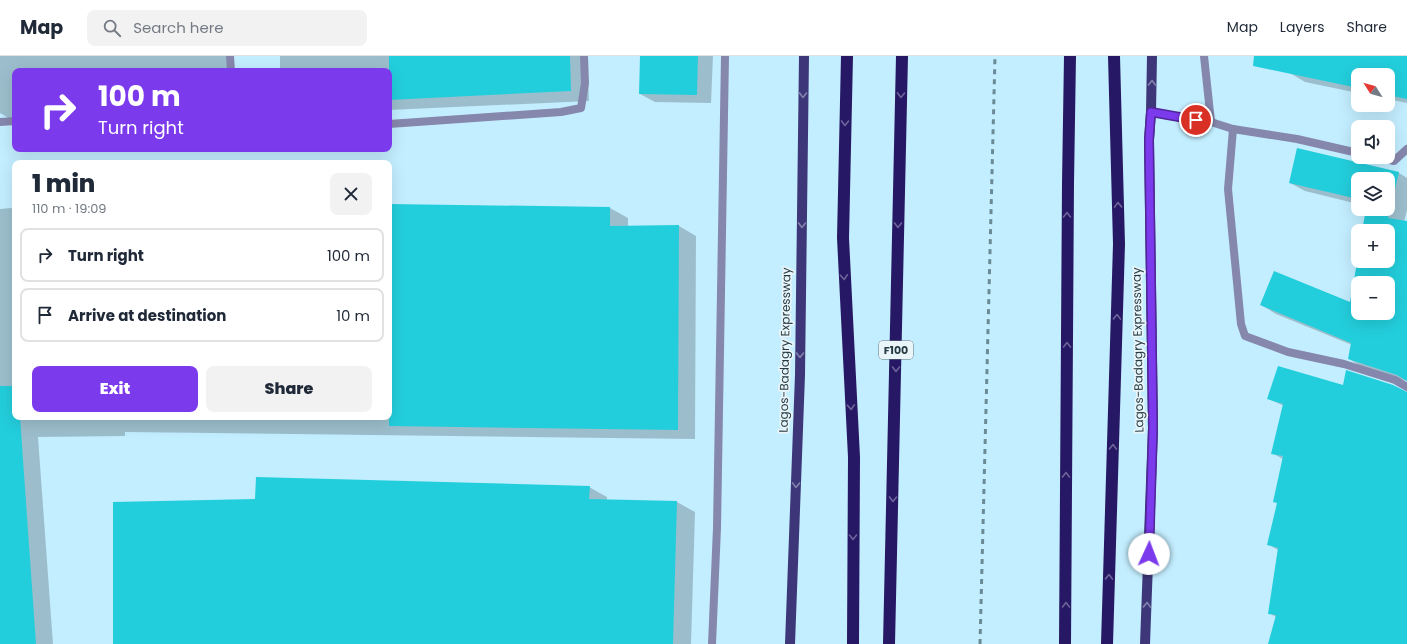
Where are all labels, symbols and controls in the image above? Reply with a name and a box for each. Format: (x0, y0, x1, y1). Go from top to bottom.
search box (87, 10, 367, 46)
text: Map (20, 14, 63, 41)
icon: search (101, 17, 123, 39)
text: Search here (133, 17, 224, 38)
text: Map (1227, 17, 1258, 37)
text: Layers (1280, 17, 1324, 37)
text: Share (1346, 17, 1387, 37)
north arrow (1351, 68, 1395, 112)
map controls (1351, 68, 1395, 320)
text: 100 m (98, 77, 181, 116)
one-way arrow (1148, 80, 1156, 86)
icon: right (32, 84, 84, 136)
one-way arrow (799, 92, 807, 98)
one-way arrow (897, 92, 905, 98)
pin (1179, 103, 1213, 137)
icon: arrive (1185, 109, 1207, 131)
text: Turn right (98, 115, 184, 140)
one-way arrow (841, 120, 849, 126)
button: sound (1351, 120, 1395, 164)
text: 1 min (32, 167, 95, 200)
button: layers (1351, 172, 1395, 216)
button: close (330, 173, 372, 215)
text: 110 m · 19:09 (32, 199, 107, 218)
one-way arrow (1114, 202, 1122, 208)
one-way arrow (1063, 212, 1071, 218)
one-way arrow (798, 222, 806, 228)
one-way arrow (894, 222, 903, 228)
button: + (1351, 224, 1395, 268)
icon: right (34, 244, 56, 266)
text: Turn right (68, 245, 144, 266)
text: 100 m (327, 245, 370, 266)
street label: Lagos-Badagry Expressway (775, 267, 794, 433)
street label: Lagos-Badagry Expressway (1128, 267, 1147, 433)
one-way arrow (840, 274, 849, 280)
button: − (1351, 276, 1395, 320)
icon: arrive (34, 304, 56, 326)
text: Arrive at destination (68, 305, 226, 326)
text: 10 m (336, 305, 370, 326)
one-way arrow (1113, 314, 1121, 320)
road number: F100 (879, 341, 913, 359)
one-way arrow (1063, 342, 1071, 348)
one-way arrow (796, 352, 804, 358)
button: Exit (32, 366, 198, 412)
button: Share (206, 366, 372, 412)
one-way arrow (892, 366, 900, 372)
one-way arrow (847, 404, 855, 410)
one-way arrow (1109, 444, 1118, 450)
one-way arrow (1062, 472, 1070, 478)
one-way arrow (792, 482, 800, 488)
one-way arrow (889, 496, 898, 502)
position arrow (1128, 533, 1170, 575)
one-way arrow (849, 534, 857, 540)
one-way arrow (1105, 574, 1114, 580)
one-way arrow (1062, 602, 1070, 608)
one-way arrow (1142, 602, 1151, 608)

